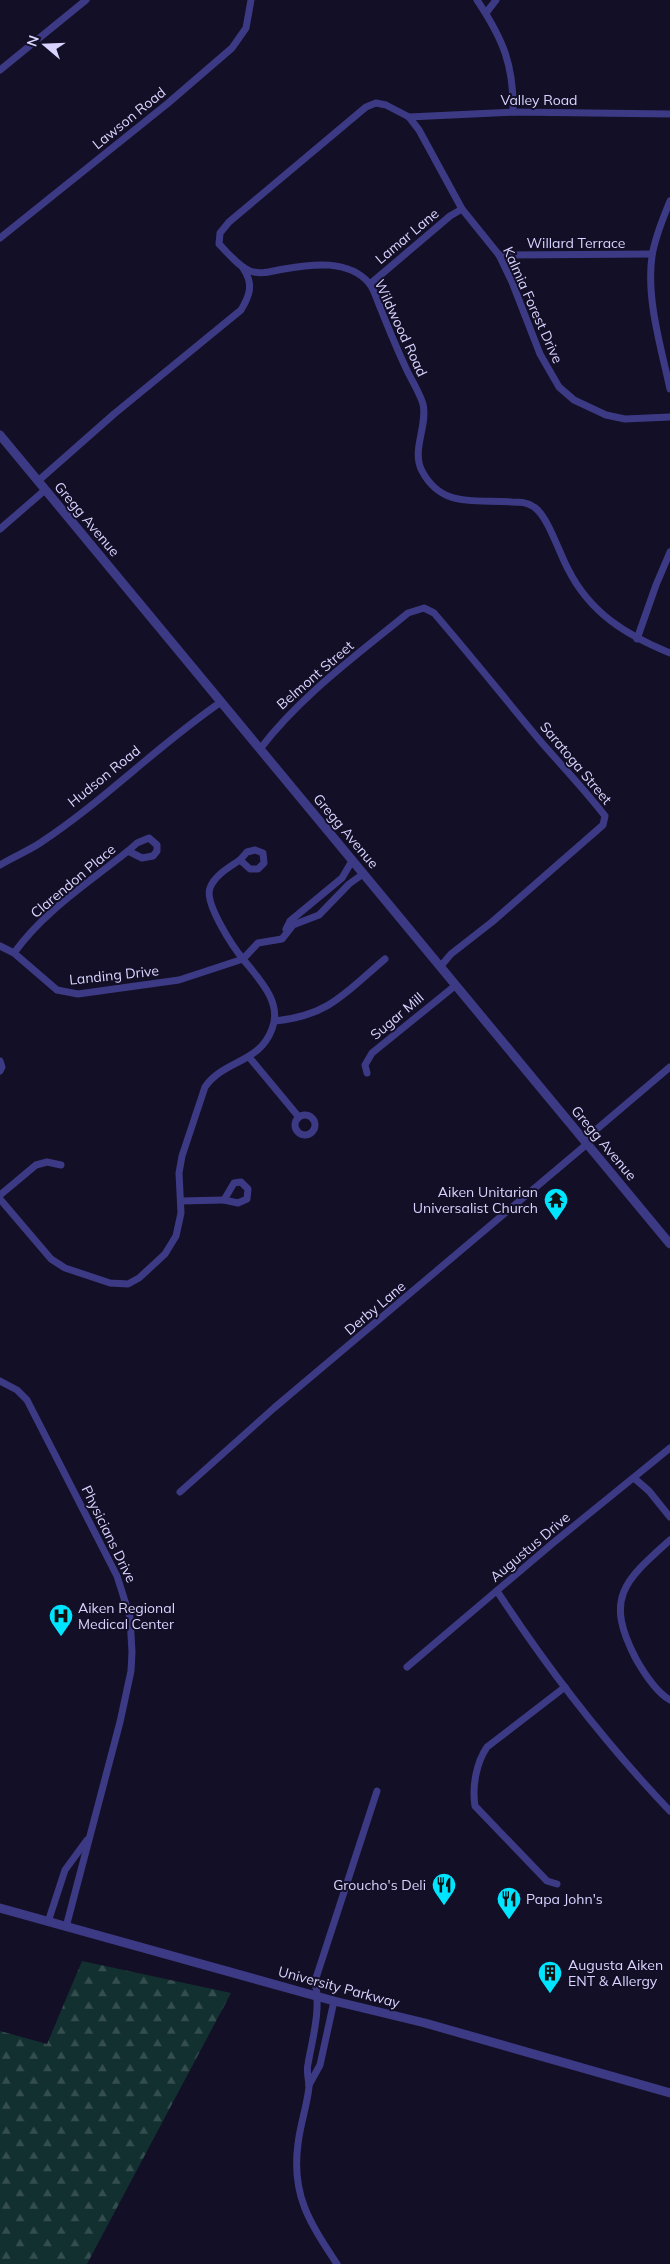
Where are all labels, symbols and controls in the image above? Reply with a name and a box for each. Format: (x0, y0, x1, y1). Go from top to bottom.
north arrow (20, 20, 70, 70)
text: N (22, 33, 43, 49)
street label: Lawson Road (89, 83, 169, 153)
street label: Valley Road (501, 91, 577, 109)
street label: Lamar Lane (372, 204, 442, 268)
street label: Willard Terrace (527, 234, 625, 252)
street label: Kalmia Forest Drive (499, 244, 567, 366)
street label: Wildwood Road (371, 277, 431, 379)
street label: Gregg Avenue (50, 478, 124, 560)
street label: Belmont Street (273, 637, 357, 713)
street label: Saratoga Street (536, 718, 616, 808)
street label: Hudson Road (64, 741, 144, 811)
street label: Gregg Avenue (309, 790, 383, 872)
street label: Clarendon Place (27, 840, 119, 922)
street label: Landing Drive (68, 961, 160, 989)
street label: Sugar Mill (367, 988, 427, 1044)
street label: Gregg Avenue (567, 1102, 641, 1184)
place label: Aiken Unitarian Universalist Church (413, 1183, 538, 1217)
temple icon: Aiken Unitarian Universalist Church (543, 1187, 569, 1221)
street label: Derby Lane (341, 1277, 409, 1339)
street label: Physicians Drive (78, 1482, 140, 1586)
street label: Augustus Drive (486, 1508, 574, 1586)
place label: Aiken Regional Medical Center (78, 1599, 175, 1633)
hospital icon: Aiken Regional Medical Center (48, 1603, 74, 1637)
restaurant icon: Groucho's Deli (431, 1872, 457, 1906)
place label: Groucho's Deli (333, 1876, 426, 1894)
restaurant icon: Papa John's (496, 1886, 522, 1920)
place label: Papa John's (526, 1890, 603, 1908)
place label: Augusta Aiken ENT & Allergy (568, 1956, 663, 1990)
building icon: Augusta Aiken ENT & Allergy (537, 1960, 563, 1994)
street label: University Parkway (276, 1962, 402, 2012)

